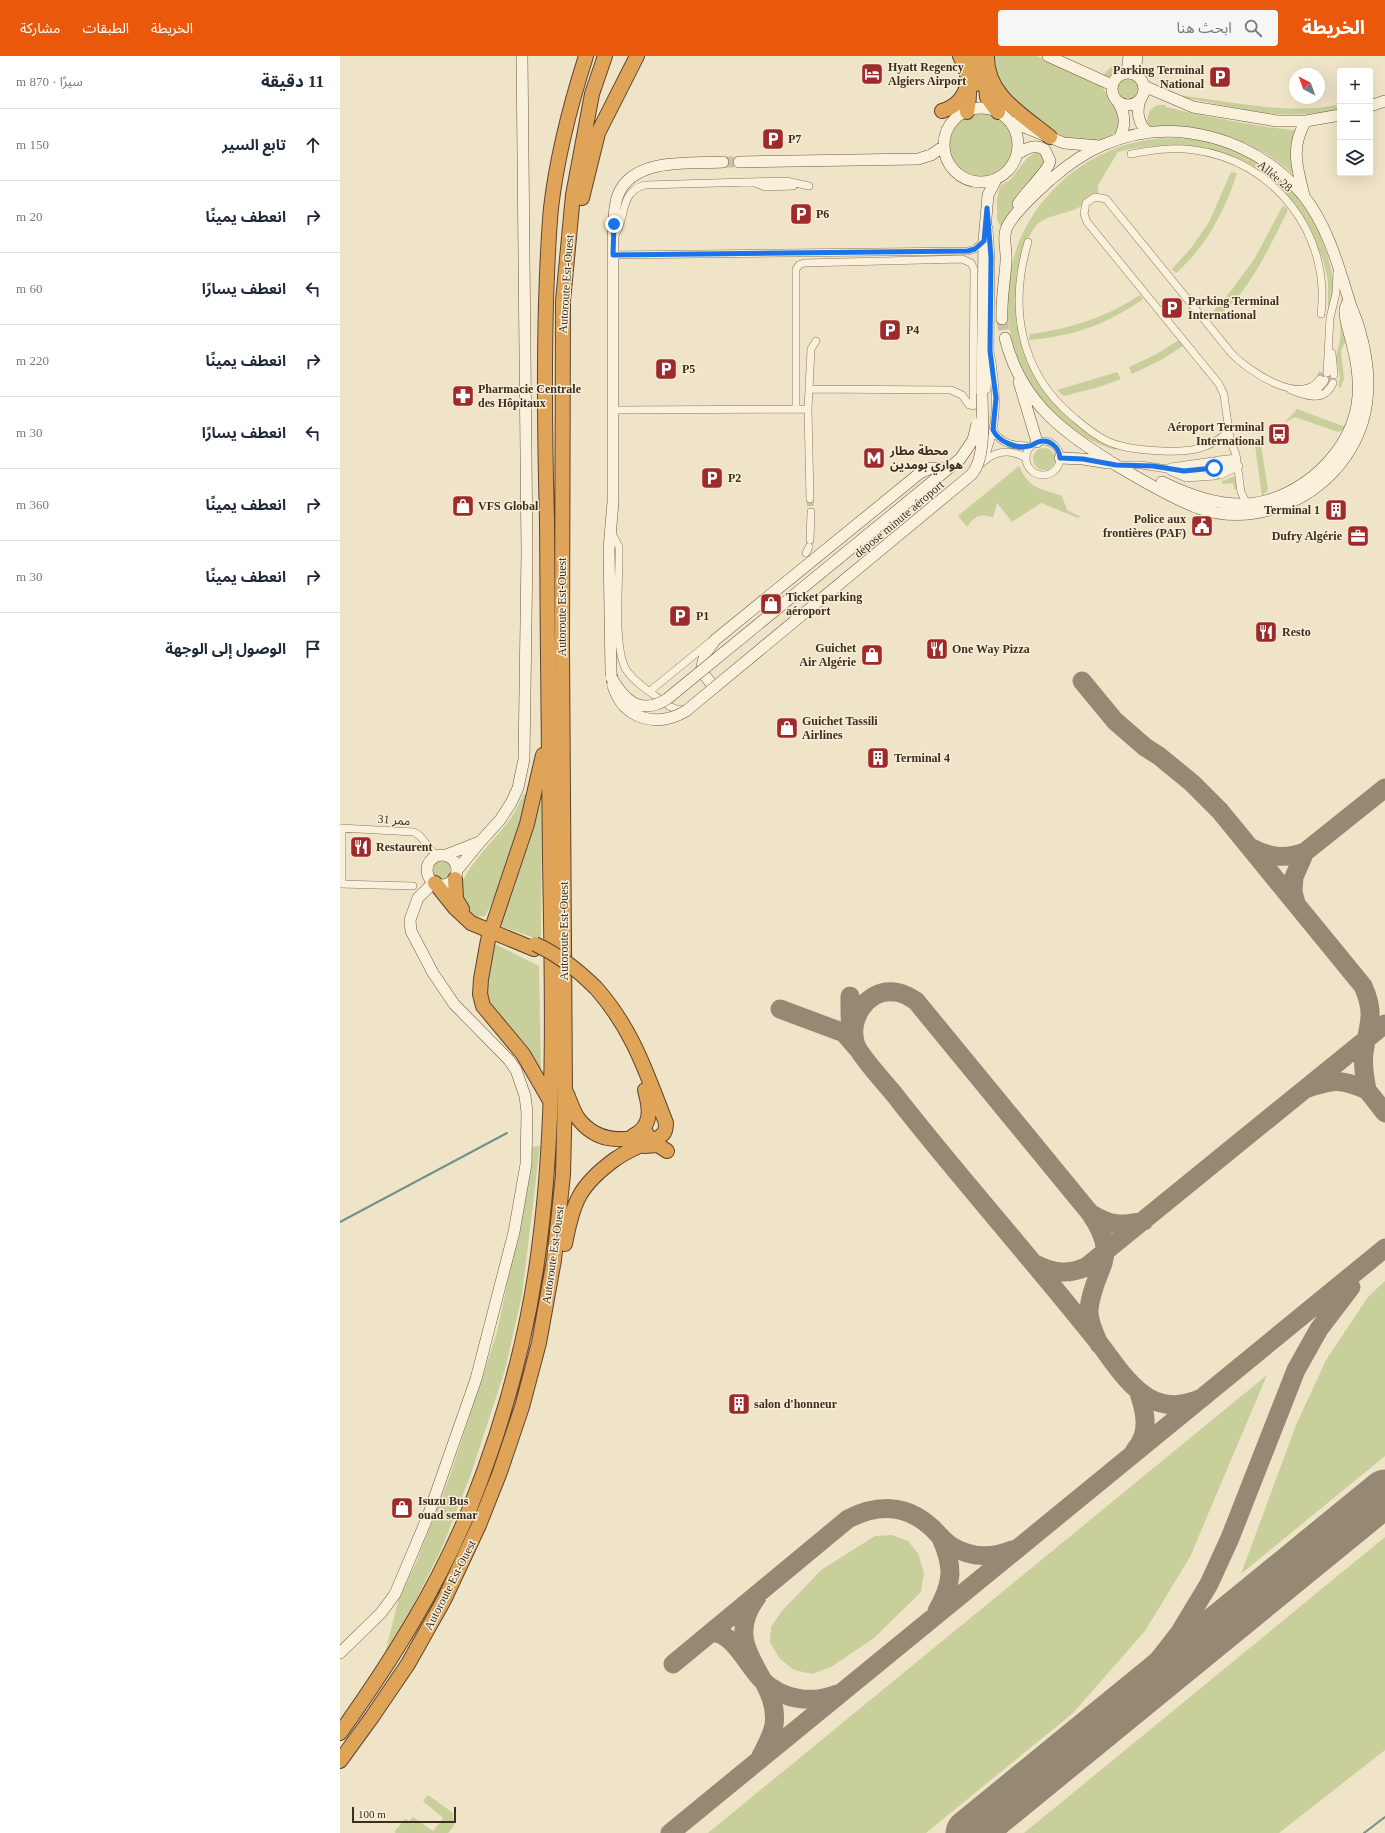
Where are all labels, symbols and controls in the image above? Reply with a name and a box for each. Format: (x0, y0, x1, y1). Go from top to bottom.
search box (998, 10, 1278, 46)
icon: search (1242, 17, 1264, 39)
text: الخريطة (1302, 17, 1365, 38)
text: ابحث هنا (1176, 20, 1232, 36)
text: مشاركة (20, 21, 60, 36)
text: الطبقات (82, 21, 129, 36)
text: الخريطة (151, 21, 193, 36)
place label: Hyatt Regency Algiers Airport (888, 60, 966, 88)
hotel icon: Hyatt Regency Algiers Airport (859, 61, 885, 87)
place label: Parking Terminal National (1113, 63, 1205, 91)
parking icon: Parking Terminal National (1207, 64, 1233, 90)
north arrow (1289, 68, 1325, 104)
map controls (1337, 68, 1373, 176)
button: + (1337, 68, 1373, 104)
text: 11 دقيقة (261, 72, 324, 91)
text: سيرًا · 870 m (16, 74, 83, 89)
button: − (1337, 104, 1373, 140)
parking icon: P7 (760, 126, 786, 152)
place label: P7 (788, 132, 801, 146)
icon: ahead (302, 134, 324, 156)
text: 150 m (16, 137, 49, 152)
text: تابع السير (222, 137, 286, 153)
button: layers (1337, 140, 1373, 176)
street label: Allée 28 (1255, 157, 1295, 195)
parking icon: P6 (788, 201, 814, 227)
icon: right (302, 206, 324, 228)
place label: P6 (816, 207, 829, 221)
text: 20 m (16, 209, 42, 224)
text: انعطف يمينًا (206, 209, 286, 225)
route end (605, 215, 623, 233)
street label: Autoroute Est-Ouest (556, 233, 576, 334)
icon: left (302, 278, 324, 300)
text: 60 m (16, 281, 42, 296)
text: انعطف يسارًا (202, 281, 286, 297)
place label: Parking Terminal International (1188, 294, 1280, 322)
parking icon: Parking Terminal International (1159, 295, 1185, 321)
parking icon: P4 (877, 317, 903, 343)
place label: P4 (906, 323, 919, 337)
icon: right (302, 350, 324, 372)
text: 220 m (16, 353, 49, 368)
text: انعطف يمينًا (206, 353, 286, 369)
parking icon: P5 (653, 356, 679, 382)
place label: P5 (682, 362, 695, 376)
place label: Pharmacie Centrale des Hôpitaux (478, 382, 582, 410)
pharmacy icon: Pharmacie Centrale des Hôpitaux (450, 383, 476, 409)
place label: Aéroport Terminal International (1167, 420, 1265, 448)
bus stop icon: Aéroport Terminal International (1266, 421, 1292, 447)
icon: left (302, 422, 324, 444)
text: 30 m (16, 425, 42, 440)
text: انعطف يسارًا (202, 425, 286, 441)
place label: محطة مطار هواري بومدين (889, 444, 963, 475)
metro station icon: محطة مطار هواري بومدين (861, 445, 887, 471)
route start (1205, 459, 1223, 477)
parking icon: P2 (699, 465, 725, 491)
place label: P2 (728, 471, 741, 485)
street label: dépose minute aéroport (851, 477, 947, 561)
shop icon: VFS Global (450, 493, 476, 519)
icon: right (302, 494, 324, 516)
text: 360 m (16, 497, 49, 512)
text: انعطف يمينًا (206, 497, 286, 513)
building icon: Terminal 1 (1323, 497, 1349, 523)
place label: VFS Global (478, 499, 539, 513)
place label: Terminal 1 (1264, 503, 1320, 517)
place label: Police aux frontières (PAF) (1103, 512, 1186, 540)
public building icon: Police aux frontières (PAF) (1189, 513, 1215, 539)
office icon: Dufry Algérie (1345, 523, 1371, 549)
place label: Dufry Algérie (1272, 529, 1343, 543)
street label: Autoroute Est-Ouest (555, 557, 569, 656)
icon: right (302, 566, 324, 588)
text: 30 m (16, 569, 42, 584)
text: انعطف يمينًا (206, 569, 286, 585)
place label: Ticket parking aéroport (786, 590, 862, 618)
shop icon: Ticket parking aéroport (758, 591, 784, 617)
parking icon: P1 (667, 603, 693, 629)
place label: P1 (696, 609, 709, 623)
restaurant icon: Resto (1253, 619, 1279, 645)
place label: Resto (1282, 625, 1311, 639)
restaurant icon: One Way Pizza (924, 636, 950, 662)
icon: arrive (302, 638, 324, 660)
text: الوصول إلى الوجهة (165, 641, 286, 657)
place label: Guichet Air Algérie (799, 641, 857, 669)
shop icon: Guichet Air Algérie (859, 642, 885, 668)
place label: One Way Pizza (952, 642, 1030, 656)
place label: Guichet Tassili Airlines (802, 714, 878, 742)
shop icon: Guichet Tassili Airlines (774, 715, 800, 741)
building icon: Terminal 4 (865, 745, 891, 771)
place label: Terminal 4 (894, 751, 950, 765)
street label: ممر 31 (377, 812, 411, 828)
restaurant icon: Restaurent (348, 834, 374, 860)
place label: Restaurent (376, 840, 432, 854)
street label: Autoroute Est-Ouest (557, 881, 571, 980)
street label: Autoroute Est-Ouest (539, 1204, 567, 1305)
building icon: salon d'honneur (726, 1391, 752, 1417)
place label: salon d'honneur (754, 1397, 838, 1411)
place label: Isuzu Bus ouad semar (418, 1494, 478, 1522)
shop icon: Isuzu Bus ouad semar (389, 1495, 415, 1521)
street label: Autoroute Est-Ouest (421, 1537, 479, 1632)
scale bar (352, 1805, 456, 1824)
text: 100 m (358, 1808, 386, 1820)

